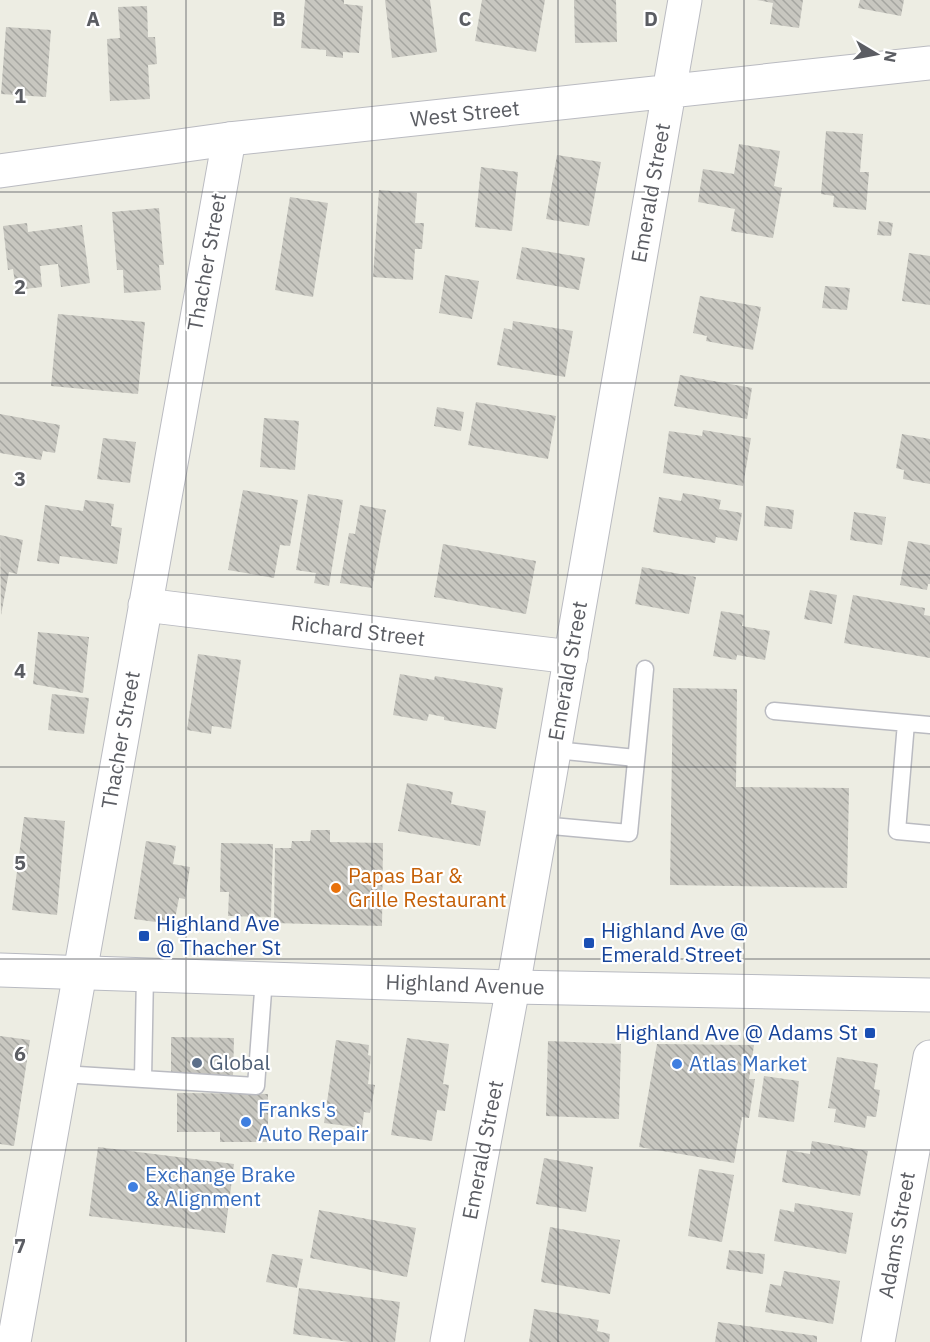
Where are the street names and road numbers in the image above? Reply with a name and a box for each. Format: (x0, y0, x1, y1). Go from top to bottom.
street label: West Street (409, 93, 521, 133)
street label: Emerald Street (624, 121, 676, 265)
street label: Thacher Street (180, 191, 232, 333)
street label: Emerald Street (541, 599, 593, 743)
street label: Richard Street (290, 608, 427, 652)
street label: Thacher Street (94, 669, 146, 811)
street label: Highland Avenue (385, 967, 545, 1001)
street label: Emerald Street (455, 1078, 509, 1222)
street label: Adams Street (871, 1169, 921, 1300)

